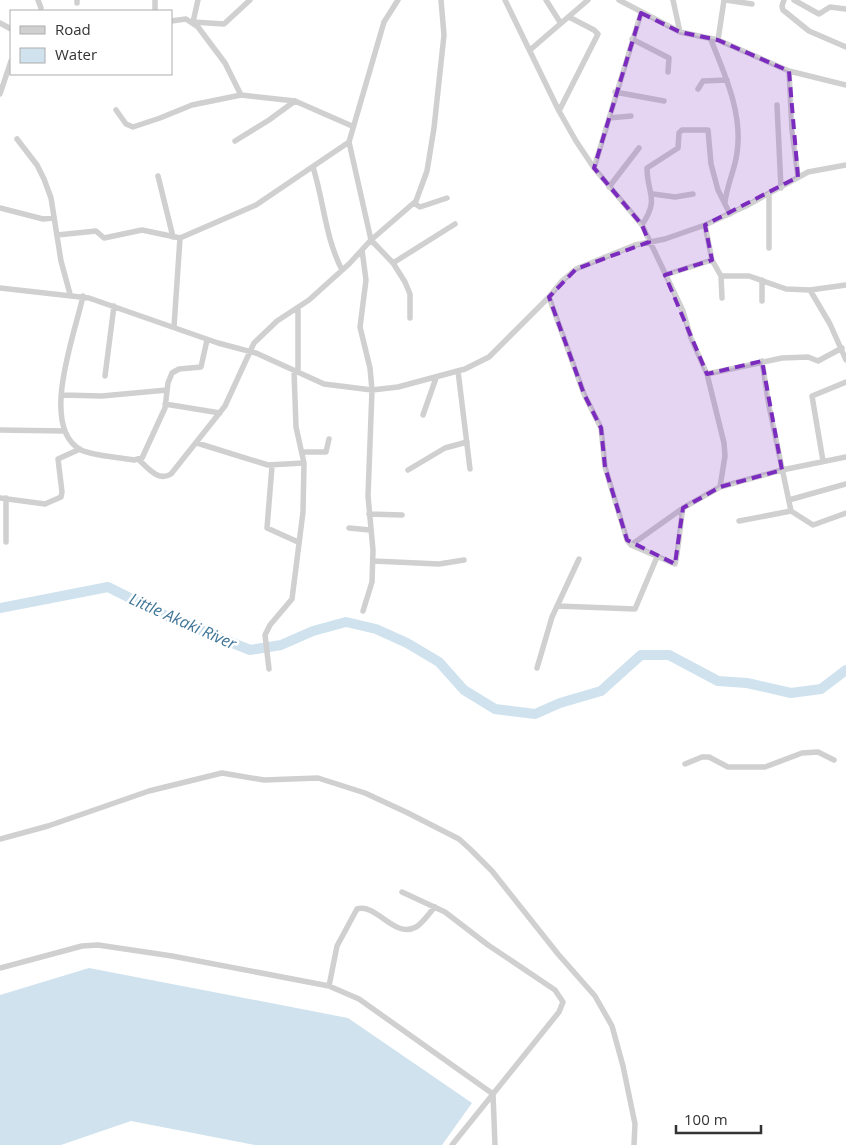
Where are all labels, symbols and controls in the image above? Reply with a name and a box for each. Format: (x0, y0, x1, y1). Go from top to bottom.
legend (10, 10, 172, 75)
text: Road (55, 19, 91, 39)
text: Water (55, 44, 97, 64)
water label: Little Akaki River (126, 588, 241, 655)
scale bar (676, 1102, 761, 1134)
text: 100 m (684, 1109, 728, 1129)

